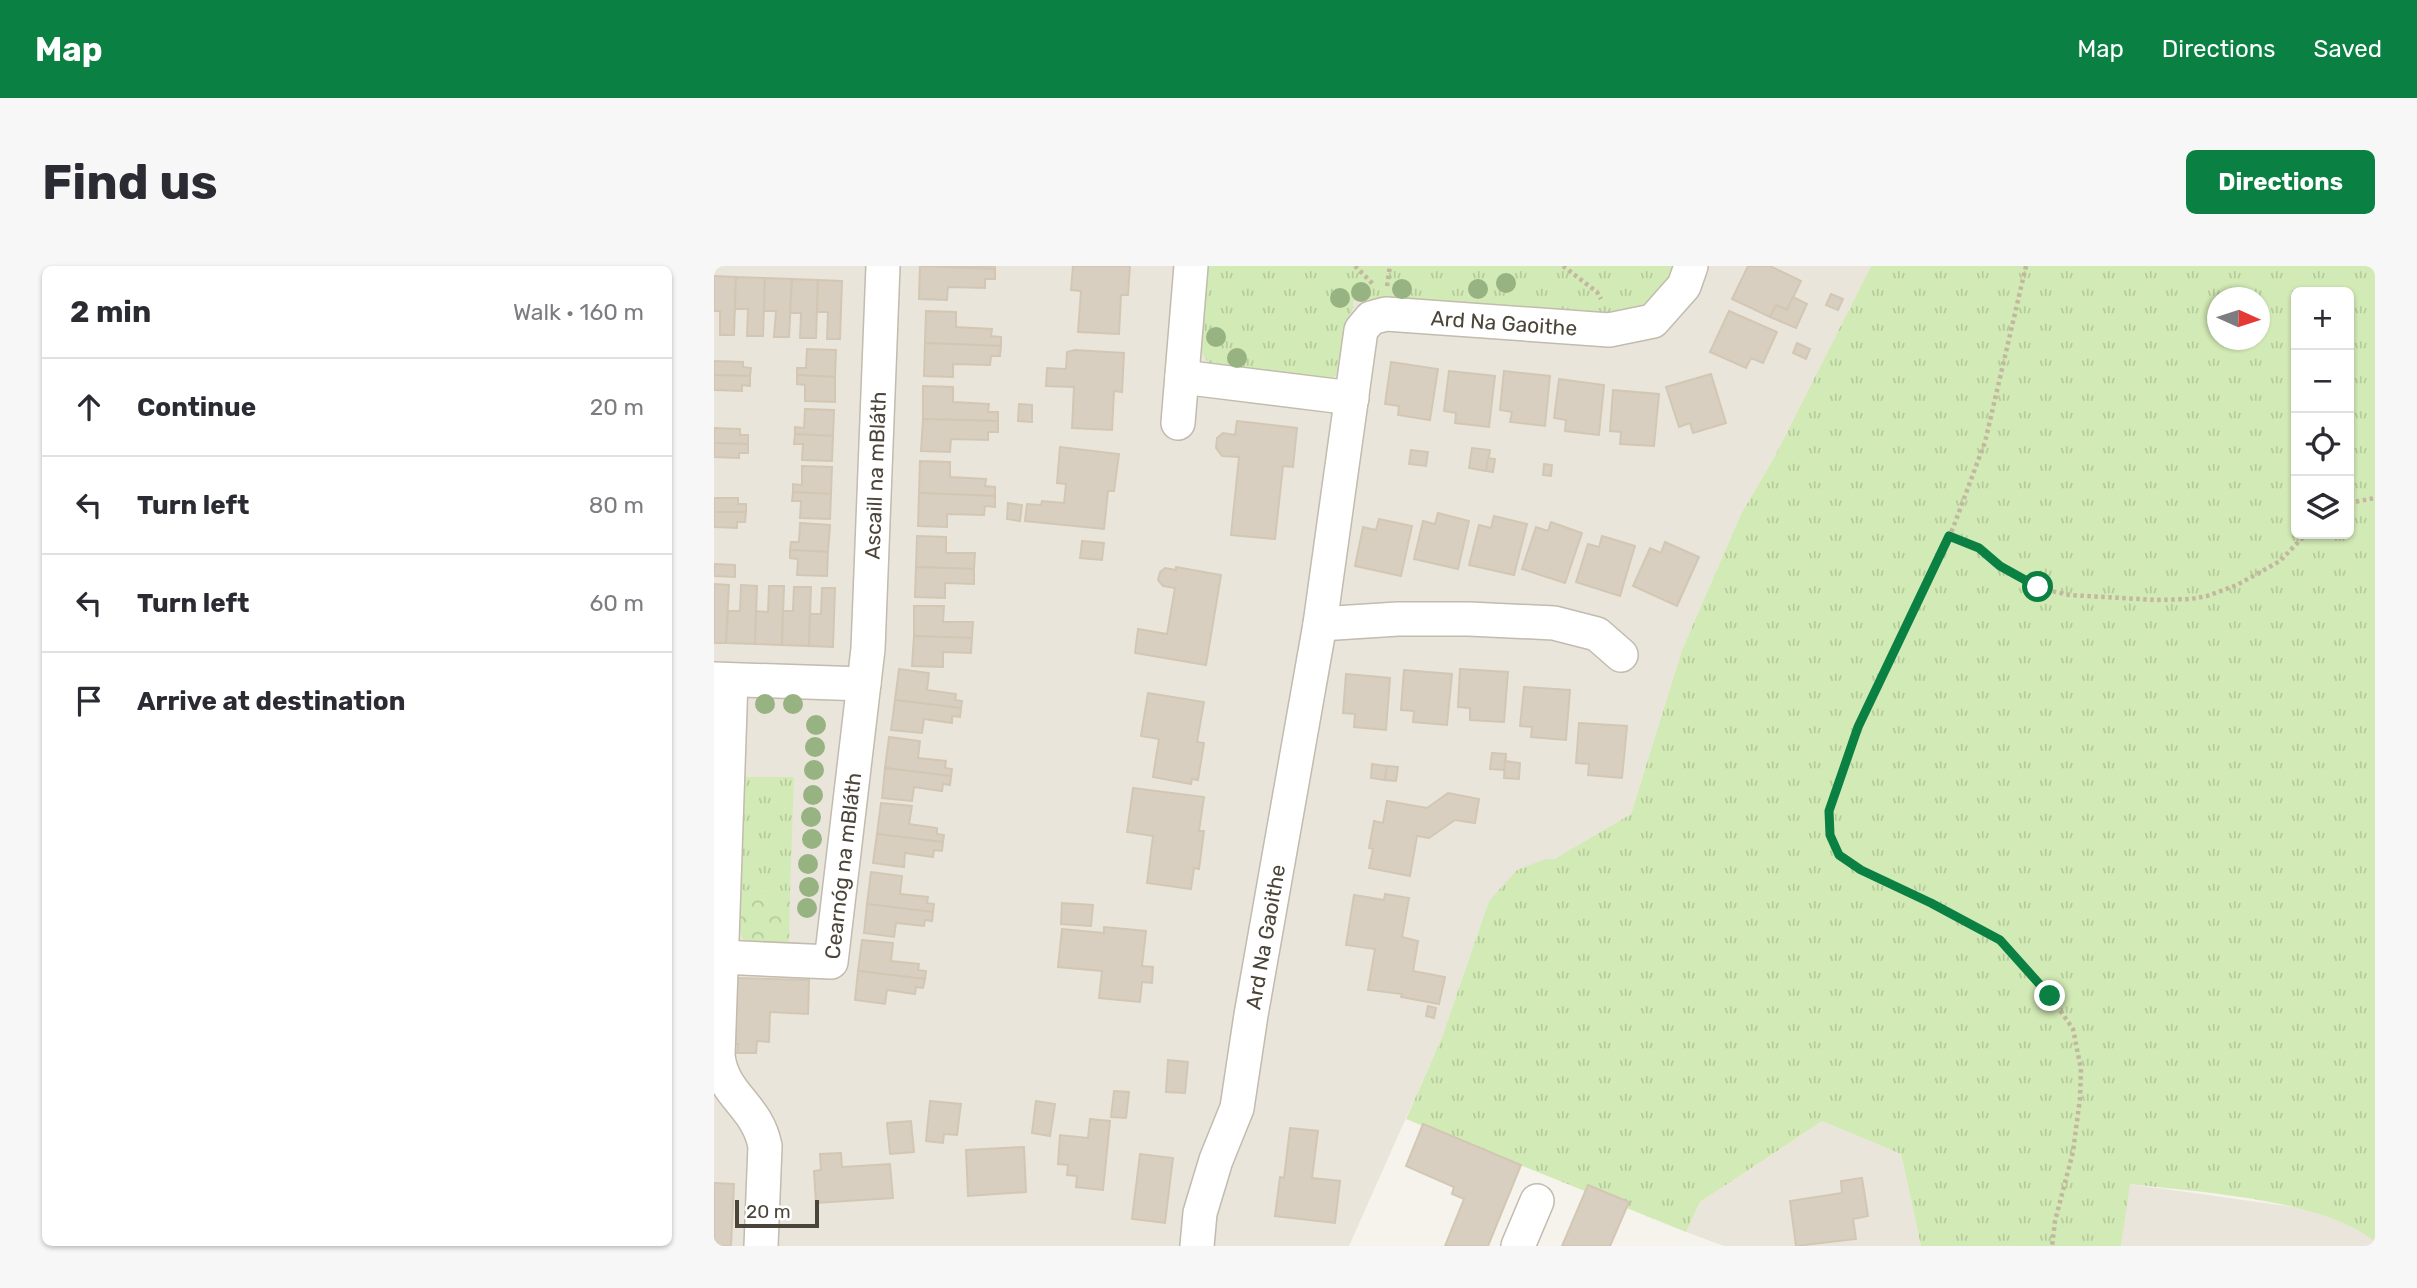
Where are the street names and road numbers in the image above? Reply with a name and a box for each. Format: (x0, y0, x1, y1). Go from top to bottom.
street label: Ard Na Gaoithe (1430, 305, 1578, 340)
street label: Ascaill na mBláth (859, 391, 891, 560)
street label: Cearnóg na mBláth (819, 771, 866, 960)
street label: Ard Na Gaoithe (1240, 862, 1290, 1011)

